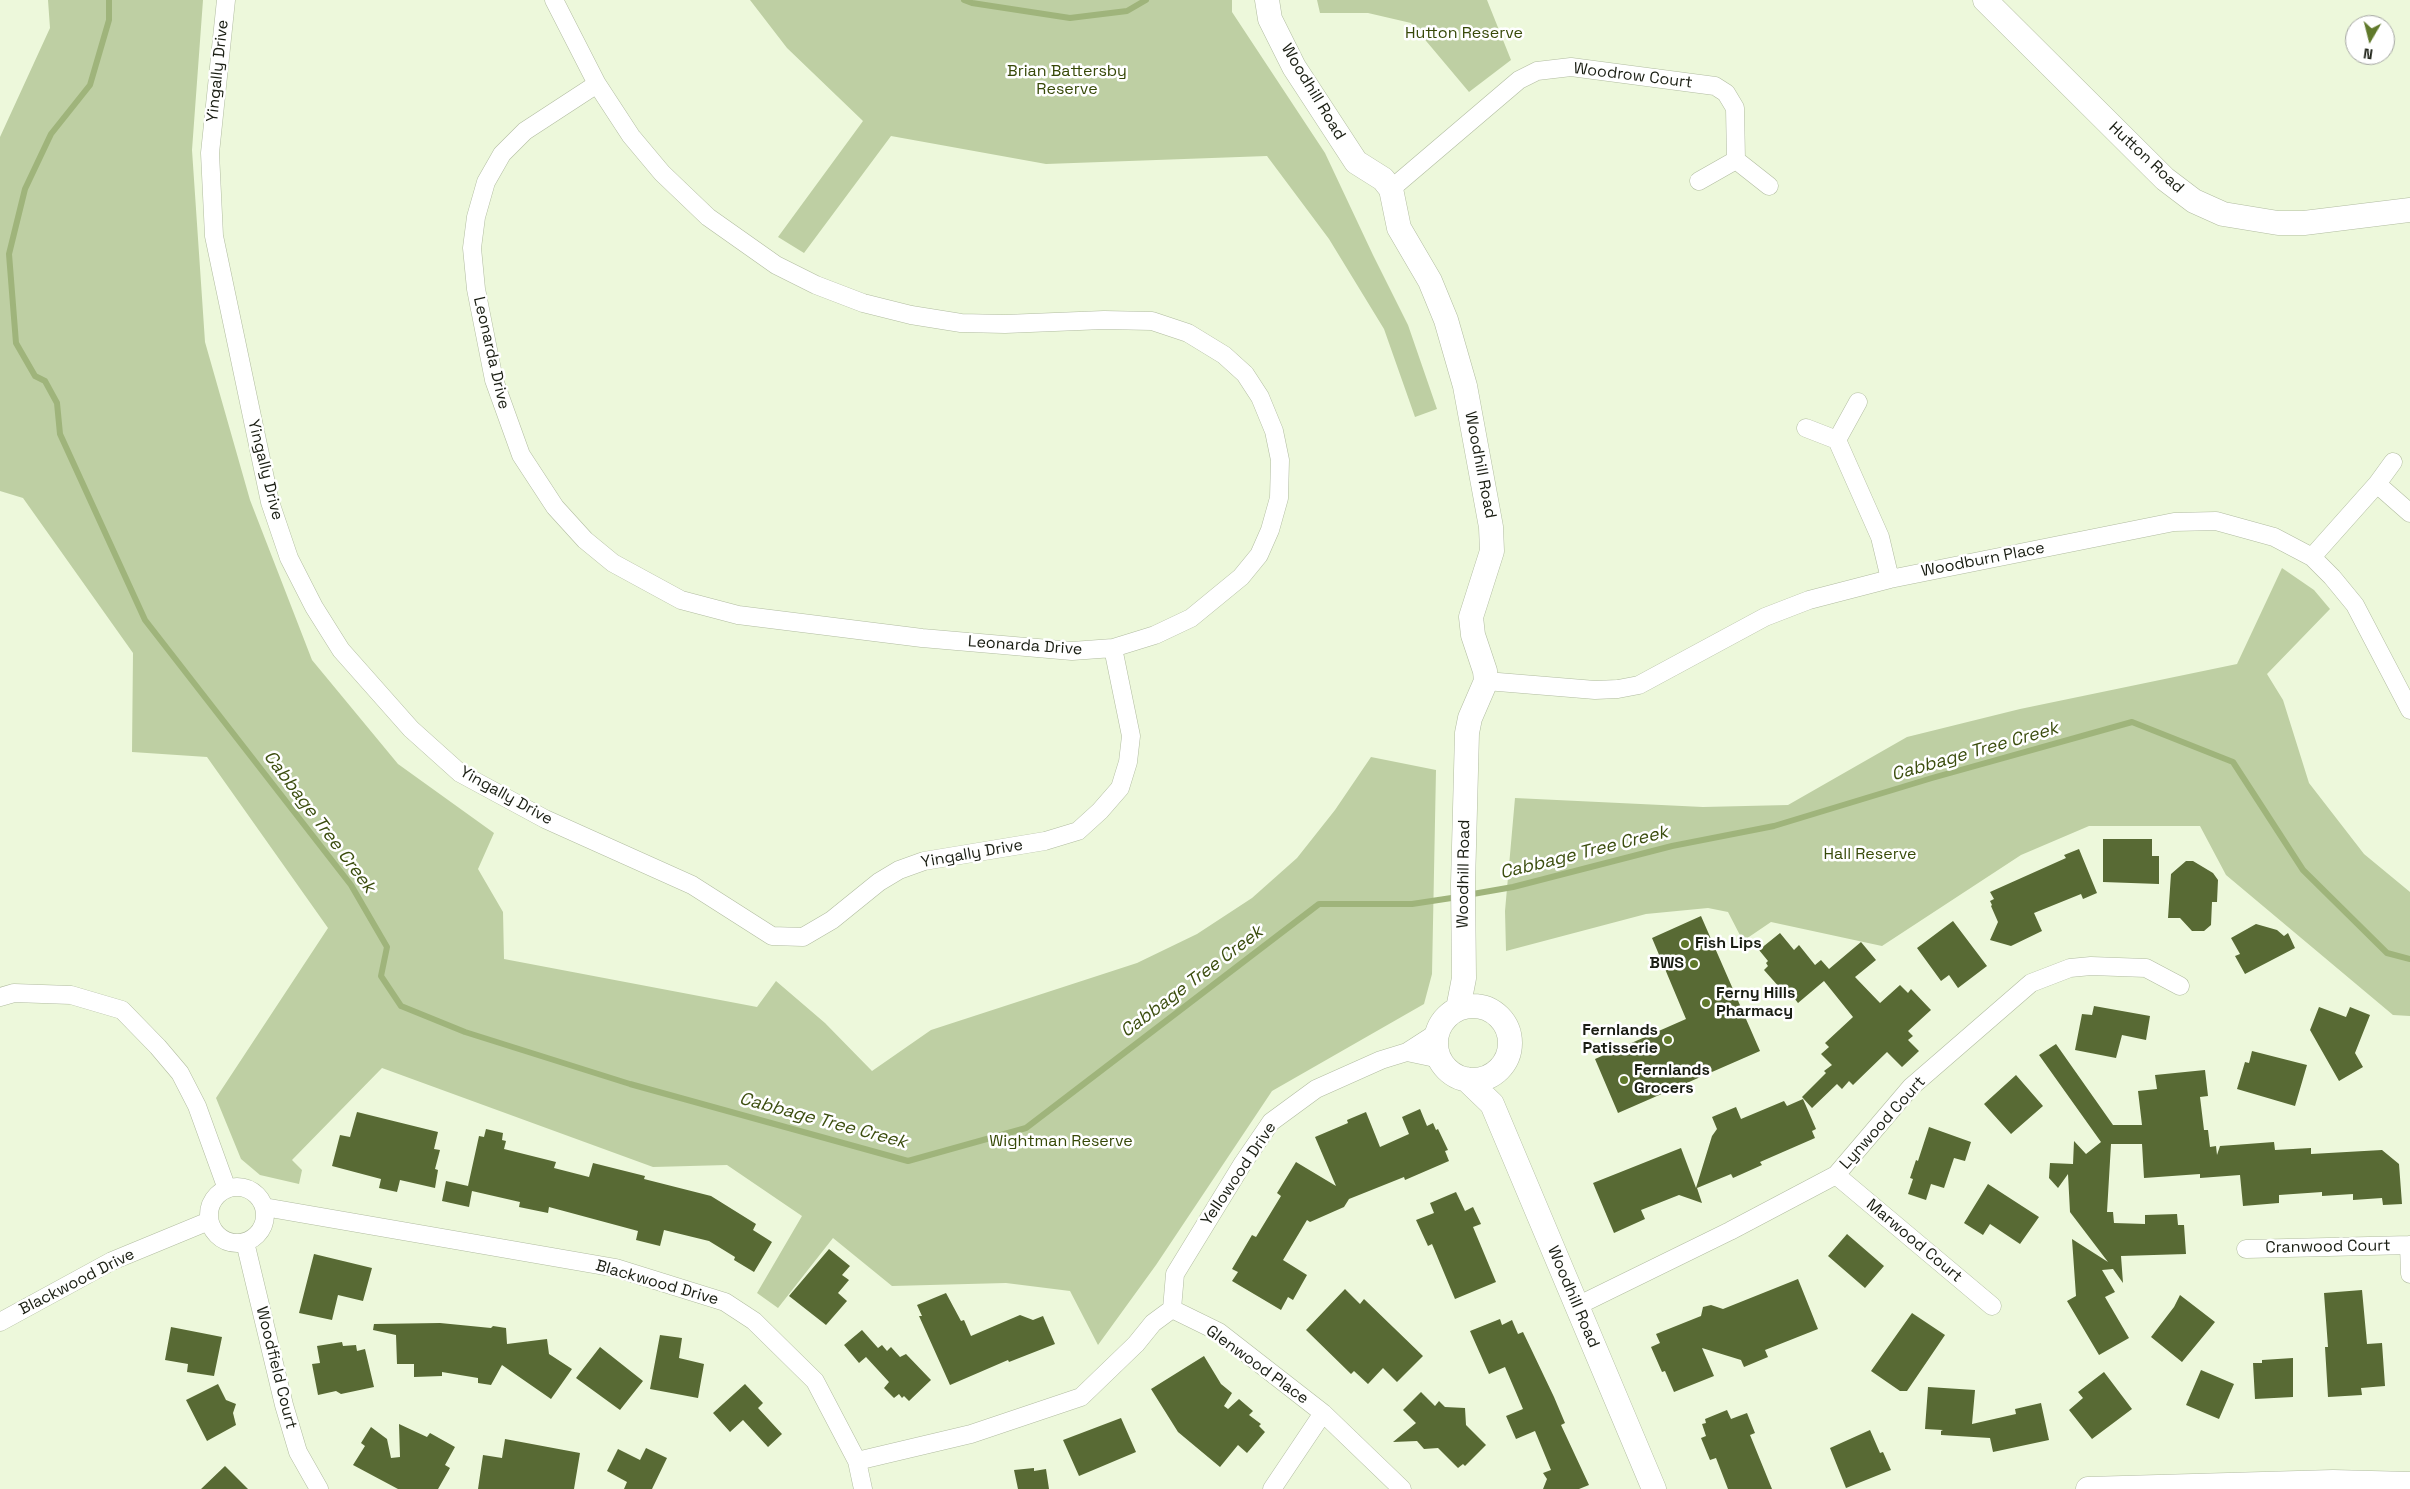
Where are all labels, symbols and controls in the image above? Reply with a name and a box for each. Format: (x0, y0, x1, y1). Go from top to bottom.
north arrow (2345, 15, 2395, 65)
street label: Yingally Drive (203, 19, 233, 123)
park label: Hutton Reserve (1405, 24, 1523, 44)
street label: Woodhill Road (1277, 40, 1349, 144)
text: N (2362, 44, 2374, 63)
street label: Woodrow Court (1572, 59, 1694, 93)
park label: Brian Battersby Reserve (1007, 62, 1127, 100)
street label: Hutton Road (2104, 118, 2188, 198)
street label: Leonarda Drive (469, 295, 513, 411)
street label: Woodhill Road (1460, 410, 1500, 520)
street label: Yingally Drive (243, 418, 287, 522)
street label: Woodburn Place (1920, 539, 2046, 581)
street label: Leonarda Drive (967, 632, 1083, 660)
water label: Cabbage Tree Creek (1889, 718, 2061, 786)
water label: Cabbage Tree Creek (258, 747, 380, 897)
street label: Yingally Drive (456, 763, 556, 829)
street label: Woodhill Road (1453, 819, 1475, 929)
water label: Cabbage Tree Creek (1498, 822, 1670, 884)
street label: Yingally Drive (920, 836, 1024, 872)
park label: Hall Reserve (1824, 845, 1916, 865)
water label: Cabbage Tree Creek (1117, 921, 1267, 1043)
place label: Fish Lips (1695, 934, 1762, 954)
marker: Fish Lips (1679, 938, 1691, 950)
place label: BWS (1649, 954, 1684, 974)
marker: BWS (1688, 958, 1700, 970)
place label: Ferny Hills Pharmacy (1716, 984, 1795, 1022)
marker: Ferny Hills Pharmacy (1700, 997, 1712, 1009)
place label: Fernlands Patisserie (1582, 1021, 1658, 1059)
marker: Fernlands Patisserie (1662, 1034, 1674, 1046)
place label: Fernlands Grocers (1634, 1061, 1710, 1099)
street label: Lynwood Court (1836, 1073, 1930, 1173)
marker: Fernlands Grocers (1618, 1074, 1630, 1086)
water label: Cabbage Tree Creek (737, 1088, 909, 1154)
street label: Yellowood Drive (1197, 1119, 1281, 1229)
park label: Wightman Reserve (989, 1132, 1133, 1152)
street label: Marwood Court (1862, 1195, 1966, 1287)
street label: Cranwood Court (2265, 1236, 2391, 1258)
street label: Woodhill Road (1543, 1243, 1603, 1351)
street label: Blackwood Drive (16, 1245, 138, 1319)
street label: Blackwood Drive (593, 1256, 721, 1310)
street label: Woodfield Court (251, 1305, 301, 1431)
street label: Glenwood Place (1202, 1321, 1312, 1409)

